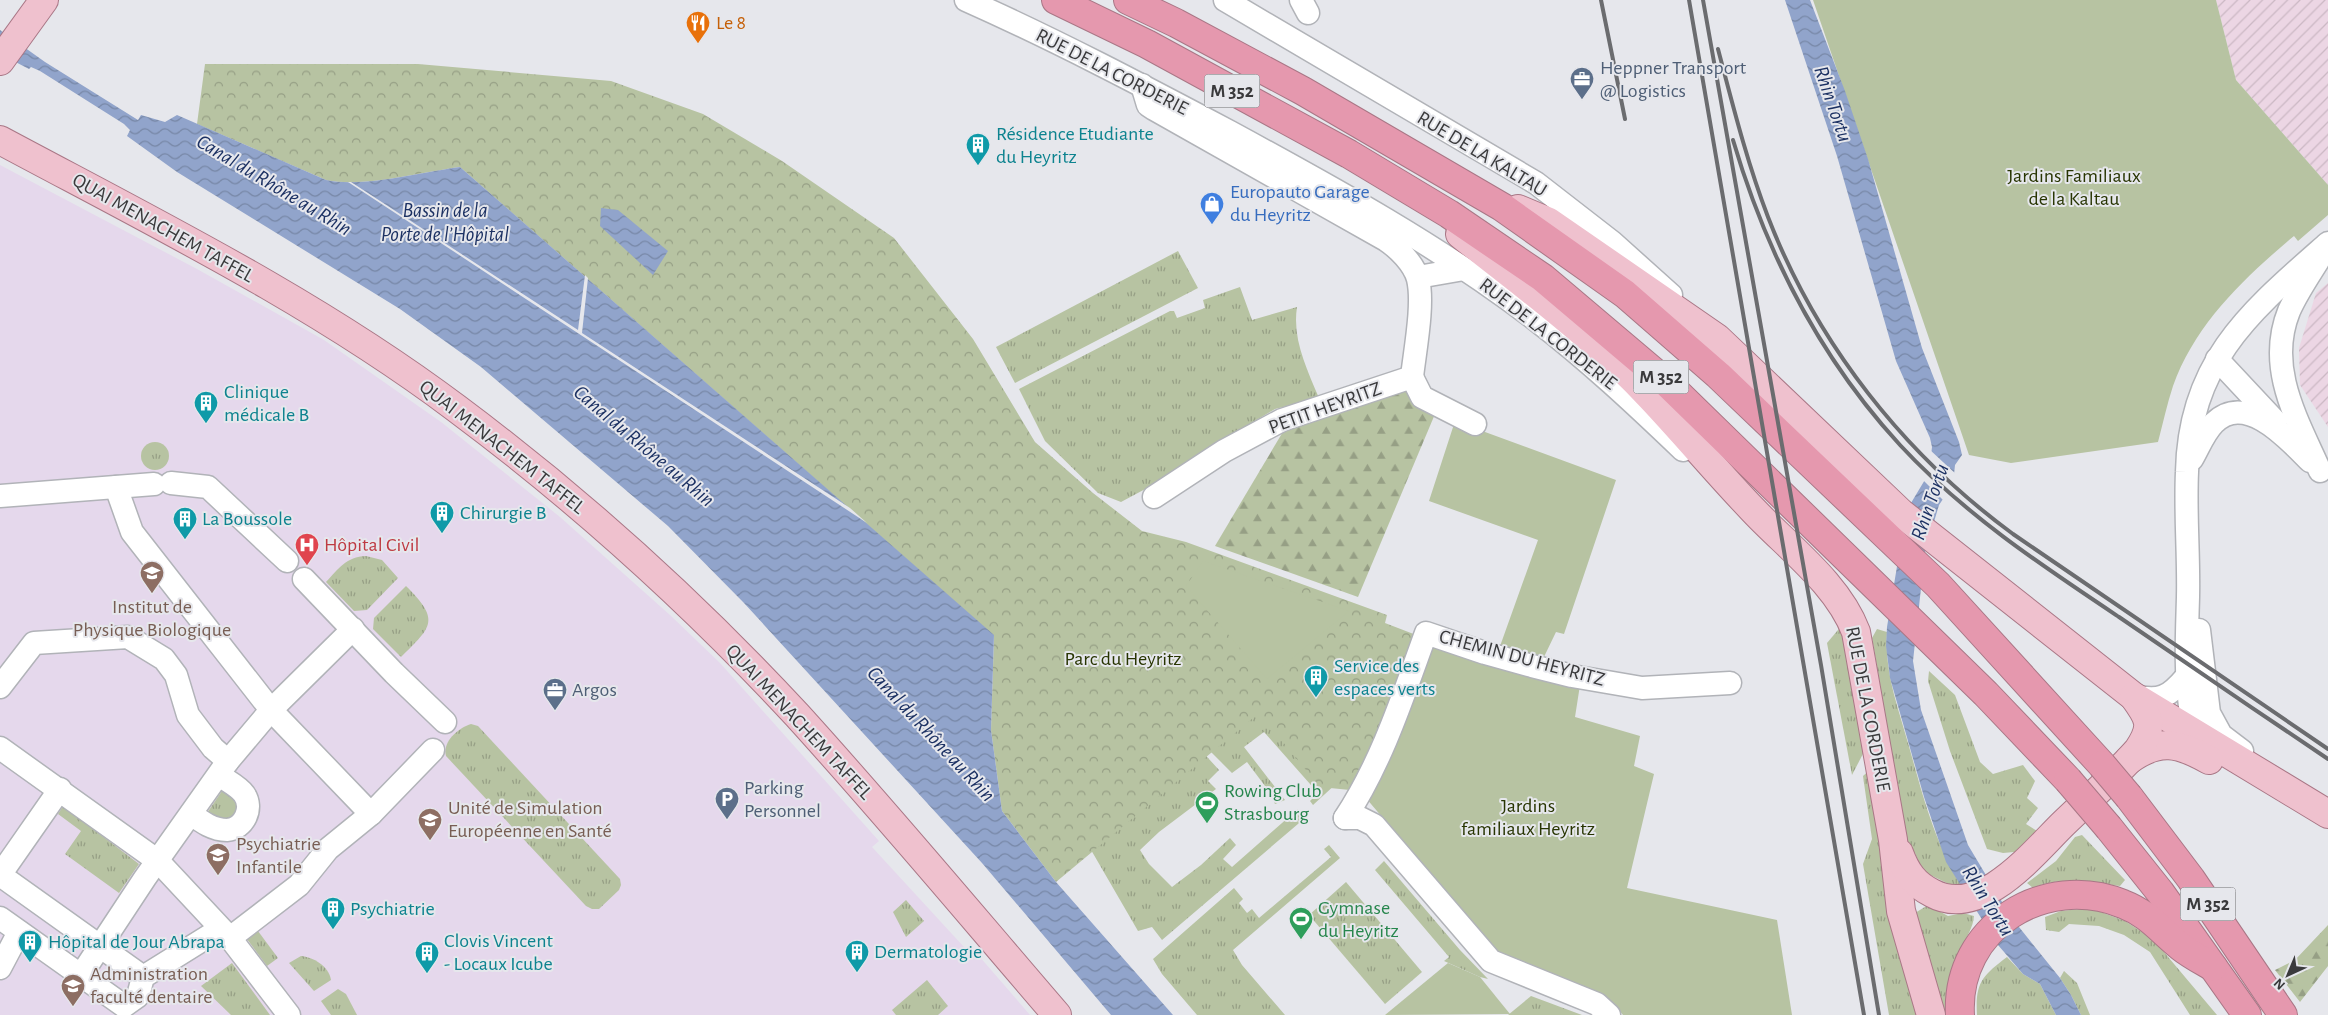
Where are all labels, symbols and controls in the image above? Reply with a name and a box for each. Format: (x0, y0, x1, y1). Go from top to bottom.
restaurant icon: Le 8 (685, 10, 711, 44)
place label: Le 8 (716, 13, 746, 33)
street label: RUE DE LA CORDERIE (1033, 25, 1192, 119)
place label: Heppner Transport @ Logistics (1600, 58, 1747, 101)
water label: Rhin Tortu (1810, 63, 1856, 145)
office icon: Heppner Transport @ Logistics (1569, 66, 1595, 100)
road number: M 352 (1204, 74, 1260, 108)
street label: RUE DE LA KALTAU (1414, 107, 1550, 201)
place label: Résidence Etudiante du Heyritz (996, 124, 1154, 167)
water label: Canal du Rhône au Rhin (193, 131, 355, 239)
building icon: Résidence Etudiante du Heyritz (965, 132, 991, 166)
park label: Jardins Familiaux de la Kaltau (2007, 166, 2141, 209)
street label: QUAI MENACHEM TAFFEL (69, 170, 258, 287)
place label: Europauto Garage du Heyritz (1230, 182, 1370, 225)
shop icon: Europauto Garage du Heyritz (1199, 191, 1225, 225)
water label: Bassin de la Porte de l’Hôpital (381, 200, 509, 246)
street label: RUE DE LA CORDERIE (1476, 274, 1621, 394)
road number: M 352 (1634, 361, 1688, 394)
street label: QUAI MENACHEM TAFFEL (415, 376, 589, 518)
street label: PETIT HEYRITZ (1266, 378, 1384, 438)
water label: Canal du Rhône au Rhin (570, 381, 718, 511)
place label: Clinique médicale B (224, 382, 309, 425)
building icon: Clinique médicale B (193, 390, 219, 424)
water label: Rhin Tortu (1907, 461, 1953, 543)
building icon: Chirurgie B (429, 500, 455, 534)
place label: Chirurgie B (460, 503, 546, 523)
building icon: La Boussole (172, 506, 198, 540)
place label: La Boussole (202, 509, 292, 529)
hospital icon: Hôpital Civil (294, 532, 320, 566)
place label: Hôpital Civil (324, 535, 419, 555)
school or university icon: Institut de Physique Biologique (139, 560, 165, 594)
place label: Institut de Physique Biologique (73, 597, 231, 640)
street label: RUE DE LA CORDERIE (1842, 625, 1894, 794)
street label: CHEMIN DU HEYRITZ (1437, 626, 1607, 690)
street label: QUAI MENACHEM TAFFEL (722, 641, 876, 804)
park label: Parc du Heyritz (1064, 649, 1182, 669)
place label: Service des espaces verts (1334, 656, 1435, 699)
water label: Canal du Rhône au Rhin (863, 662, 999, 806)
building icon: Service des espaces verts (1303, 664, 1329, 698)
office icon: Argos (542, 677, 568, 711)
place label: Argos (572, 680, 617, 700)
place label: Parking Personnel (744, 778, 821, 821)
place label: Rowing Club Strasbourg (1224, 781, 1321, 824)
parking icon: Parking Personnel (714, 786, 740, 820)
sports icon: Rowing Club Strasbourg (1194, 790, 1220, 824)
park label: Jardins familiaux Heyritz (1461, 796, 1595, 839)
place label: Unité de Simulation Européenne en Santé (448, 798, 612, 841)
school or university icon: Unité de Simulation Européenne en Santé (417, 807, 443, 841)
place label: Psychiatrie Infantile (236, 834, 321, 877)
school or university icon: Psychiatrie Infantile (205, 842, 231, 876)
water label: Rhin Tortu (1958, 862, 2018, 940)
road number: M 352 (2180, 888, 2236, 921)
building icon: Psychiatrie (320, 896, 346, 930)
place label: Gymnase du Heyritz (1318, 898, 1399, 941)
place label: Psychiatrie (350, 899, 435, 919)
sports icon: Gymnase du Heyritz (1288, 906, 1314, 940)
building icon: Hôpital de Jour Abrapa (17, 929, 43, 963)
place label: Clovis Vincent - Locaux Icube (444, 931, 554, 974)
place label: Hôpital de Jour Abrapa (48, 932, 225, 952)
building icon: Dermatologie (844, 939, 870, 973)
building icon: Clovis Vincent - Locaux Icube (414, 940, 440, 974)
place label: Dermatologie (874, 942, 982, 962)
north arrow (2263, 950, 2313, 1000)
place label: Administration faculté dentaire (90, 964, 213, 1007)
school or university icon: Administration faculté dentaire (60, 973, 86, 1007)
text: N (2271, 975, 2288, 992)

